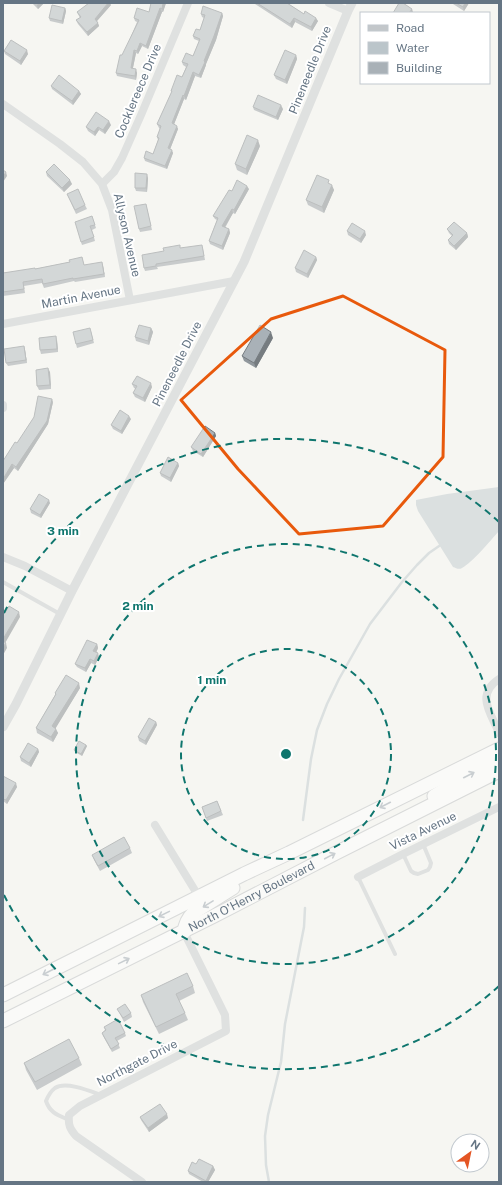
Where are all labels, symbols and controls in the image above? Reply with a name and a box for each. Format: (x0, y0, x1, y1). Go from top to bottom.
legend (360, 12, 490, 84)
text: Road (396, 21, 424, 35)
street label: Pineneedle Drive (286, 24, 334, 116)
street label: Cocklereece Drive (112, 41, 164, 140)
text: Water (396, 41, 430, 55)
text: Building (396, 61, 442, 75)
street label: Allyson Avenue (111, 192, 143, 278)
street label: Martin Avenue (40, 282, 122, 312)
street label: Pineneedle Drive (149, 319, 205, 409)
text: 3 min (47, 524, 79, 538)
text: 2 min (122, 599, 154, 613)
text: 1 min (198, 673, 226, 687)
centre of rings (279, 747, 293, 761)
one-way arrow (463, 771, 475, 778)
one-way arrow (380, 802, 392, 809)
street label: Vista Avenue (387, 809, 459, 853)
one-way arrow (324, 851, 336, 859)
street label: North O'Henry Boulevard (186, 858, 317, 935)
one-way arrow (202, 900, 214, 908)
one-way arrow (159, 911, 171, 918)
one-way arrow (118, 957, 130, 964)
one-way arrow (43, 969, 55, 977)
street label: Northgate Drive (94, 1037, 180, 1089)
north arrow (450, 1133, 490, 1173)
text: N (469, 1137, 482, 1152)

